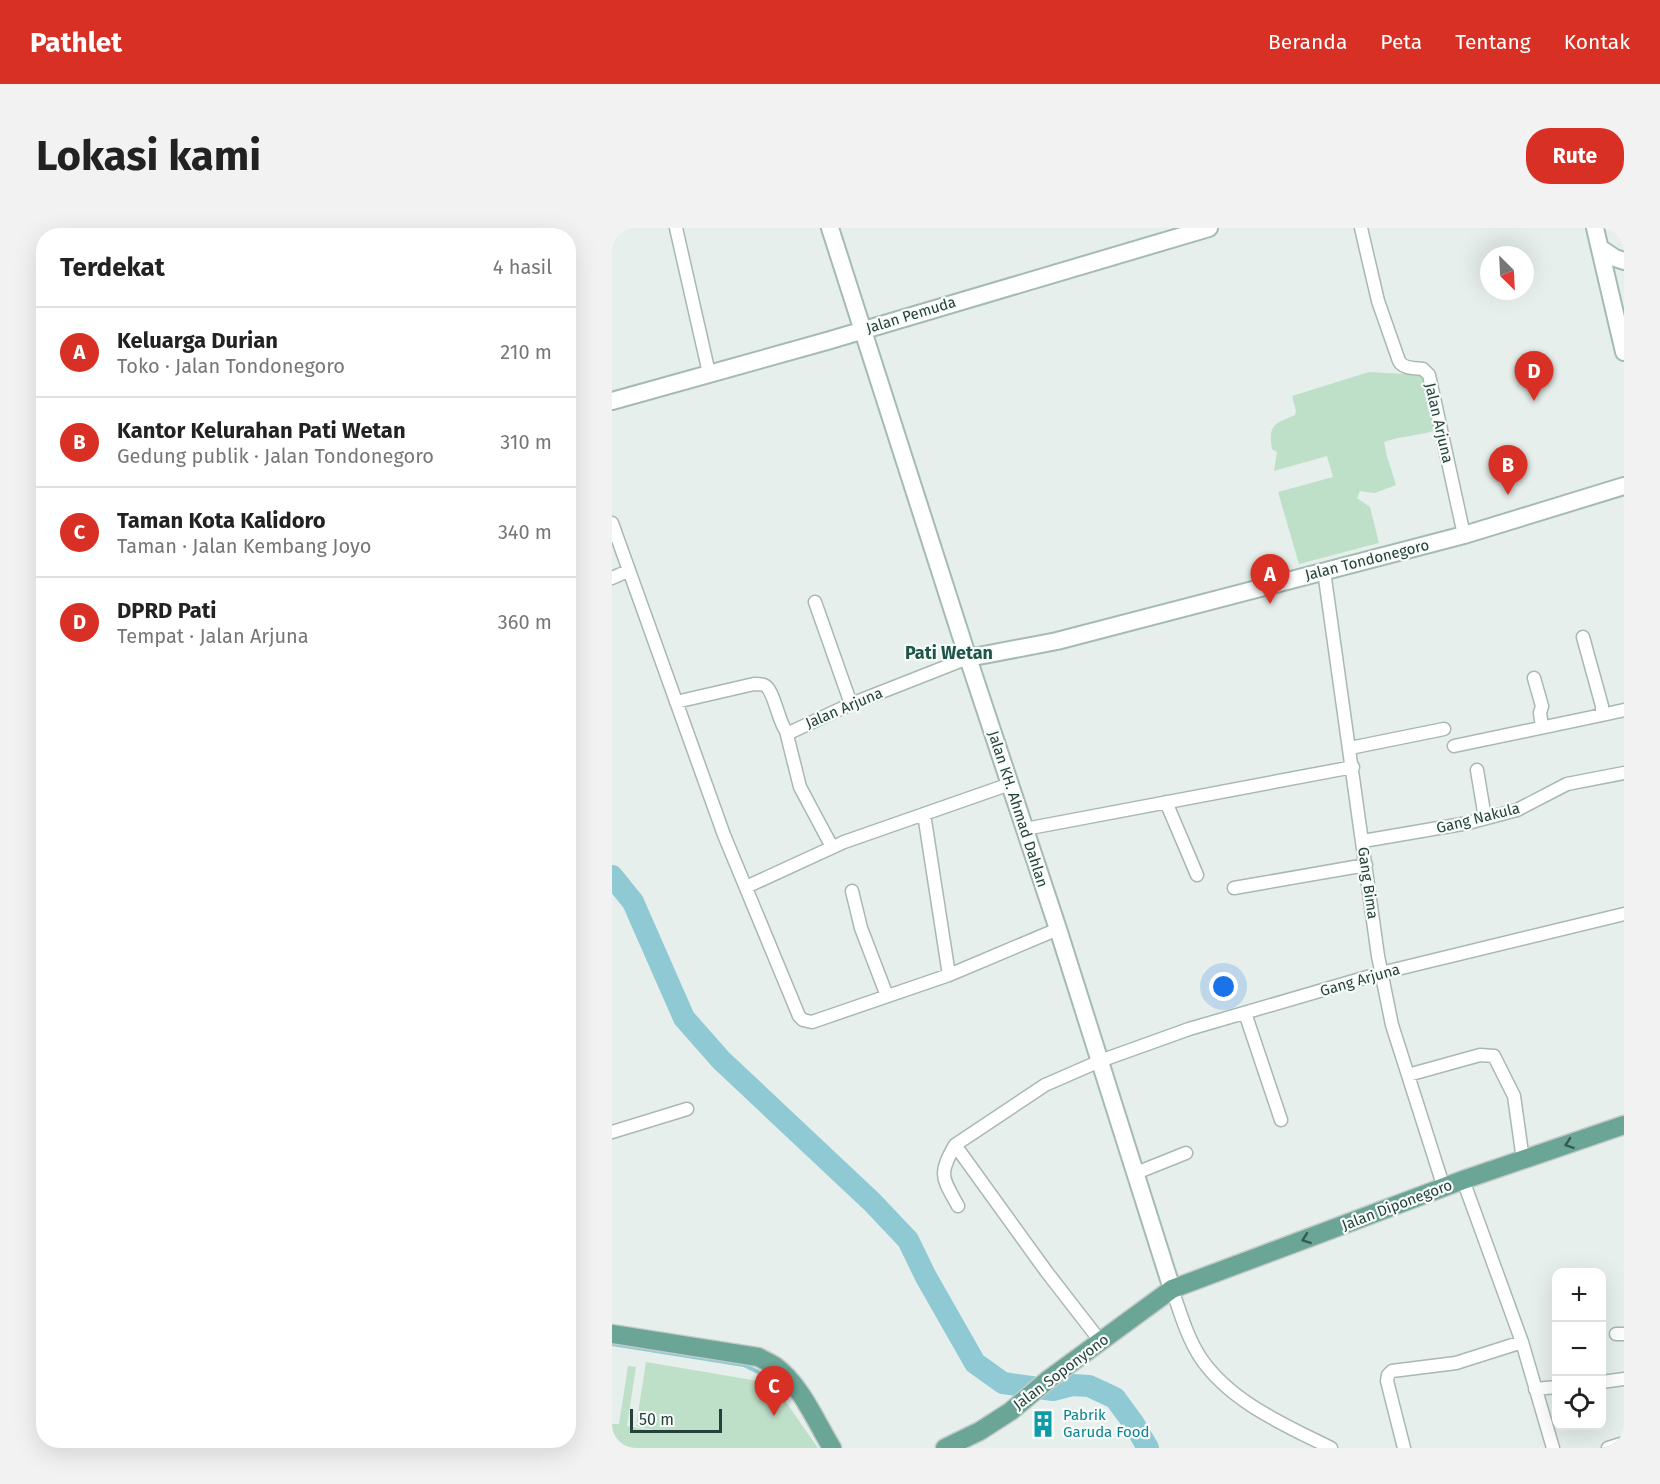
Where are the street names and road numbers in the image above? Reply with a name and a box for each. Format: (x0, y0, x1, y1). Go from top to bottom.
street label: Jalan Pemuda (864, 293, 958, 337)
street label: Jalan Arjuna (1421, 381, 1457, 465)
street label: Jalan Tondonegoro (1303, 536, 1431, 584)
street label: Jalan Arjuna (803, 684, 885, 732)
street label: Jalan KH. Ahmad Dahlan (984, 728, 1052, 890)
street label: Gang Nakula (1434, 799, 1522, 837)
street label: Gang Bima (1354, 846, 1382, 920)
street label: Gang Arjuna (1318, 960, 1402, 1000)
street label: Jalan Diponegoro (1339, 1176, 1455, 1234)
street label: Jalan Soponyono (1010, 1330, 1112, 1414)

